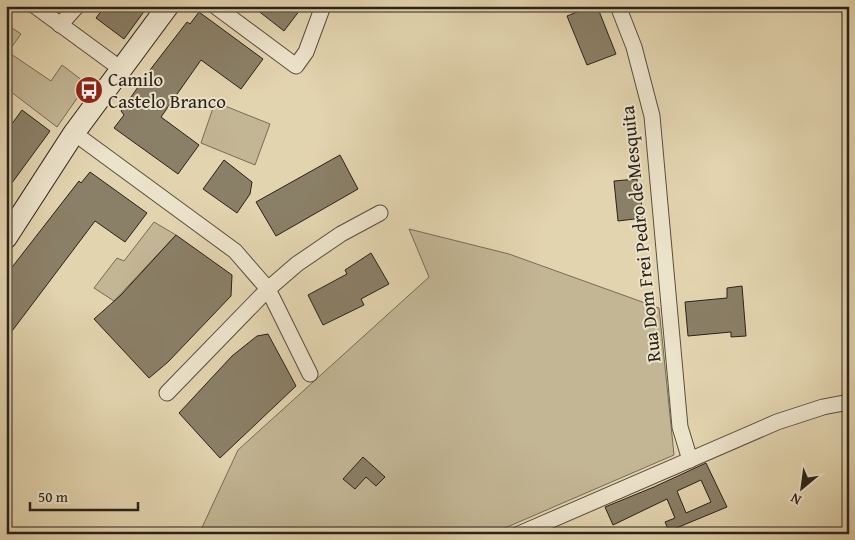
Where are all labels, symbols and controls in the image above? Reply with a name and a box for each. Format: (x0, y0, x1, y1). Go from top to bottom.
place label: Camilo Castelo Branco (108, 65, 226, 115)
bus stop icon: Camilo Castelo Branco (74, 75, 104, 105)
street label: Rua Dom Frei Pedro de Mesquita (613, 104, 667, 364)
north arrow (778, 462, 828, 512)
scale bar (30, 480, 138, 512)
text: 50 m (38, 486, 69, 507)
text: N (786, 488, 805, 510)

